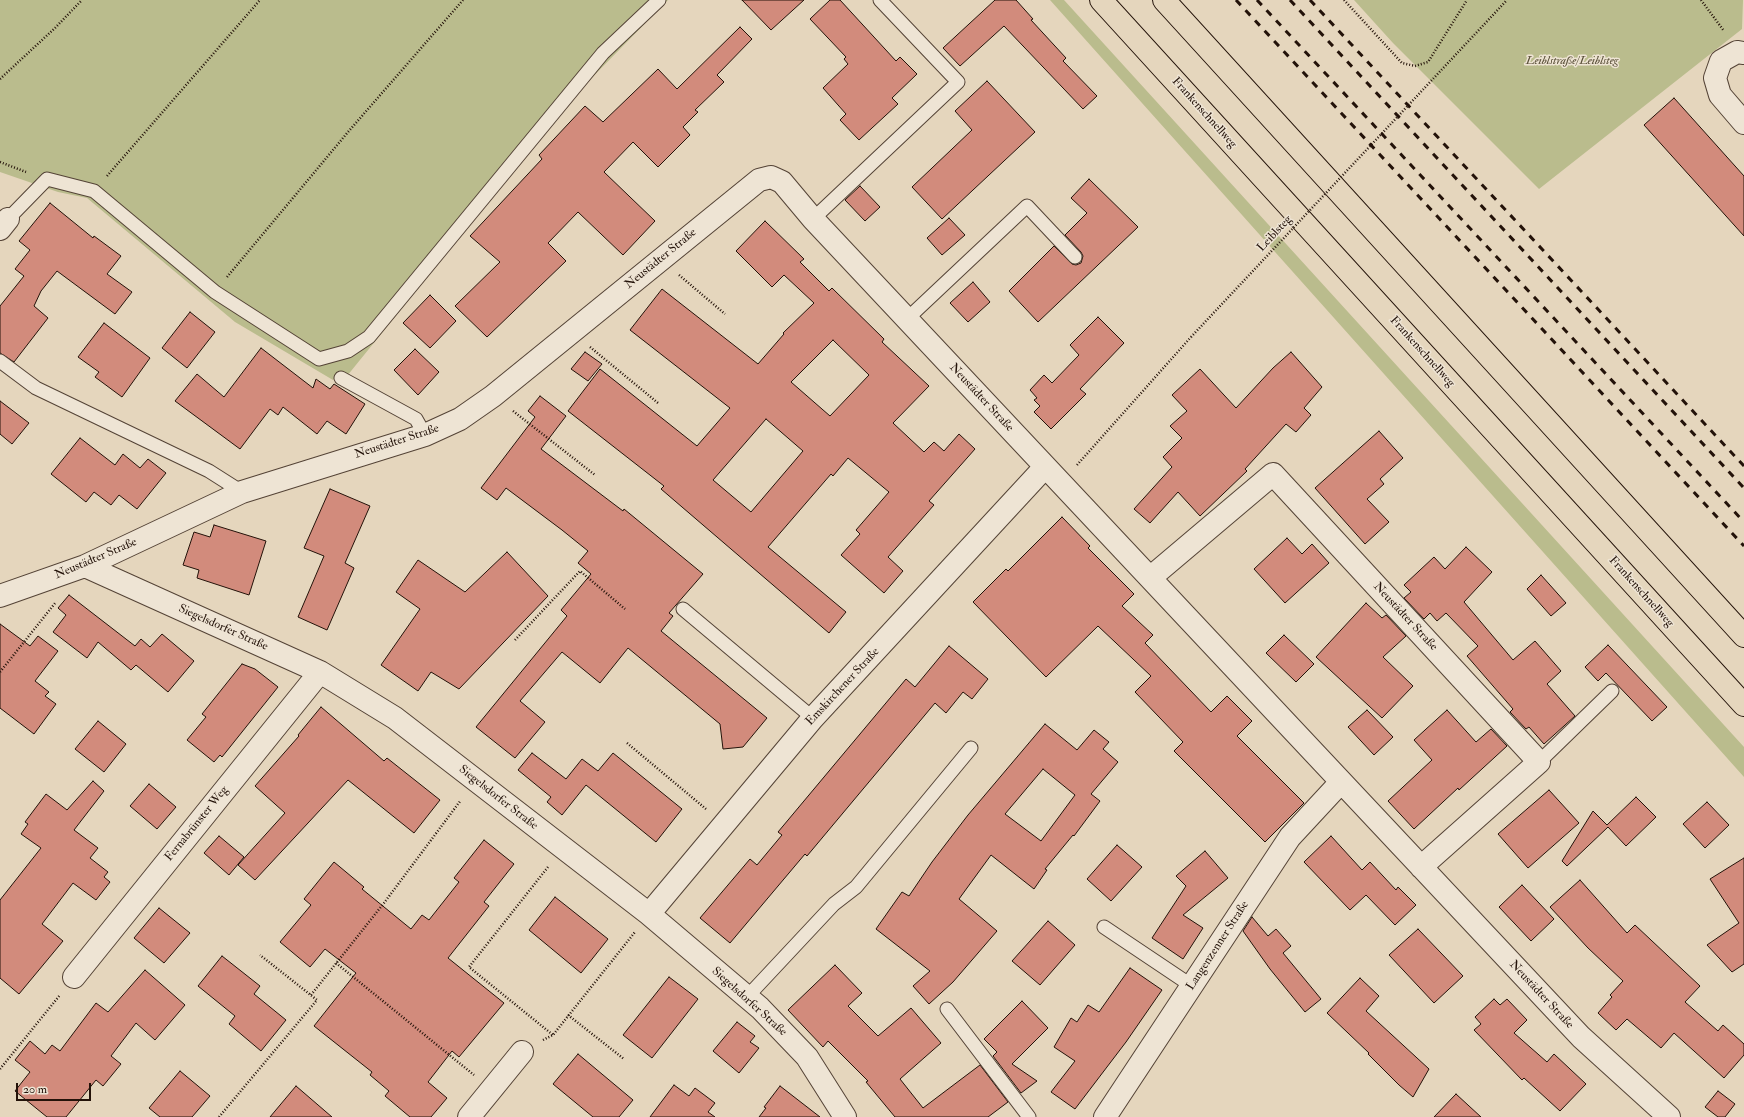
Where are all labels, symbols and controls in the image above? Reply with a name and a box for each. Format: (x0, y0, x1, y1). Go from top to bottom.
park label: Leiblstraße/Leiblsteg (1526, 54, 1618, 68)
street label: Frankenschnellweg (1168, 75, 1240, 151)
street label: Leiblsteg (1255, 213, 1295, 255)
street label: Neustädter Straße (622, 226, 700, 292)
street label: Frankenschnellweg (1386, 314, 1458, 390)
street label: Neustädter Straße (946, 361, 1016, 435)
street label: Neustädter Straße (353, 422, 441, 462)
street label: Neustädter Straße (53, 535, 139, 583)
street label: Frankenschnellweg (1605, 554, 1677, 630)
street label: Neustädter Straße (1370, 580, 1440, 654)
street label: Siegelsdorfer Straße (176, 602, 270, 654)
street label: Emskirchener Straße (803, 645, 883, 729)
street label: Siegelsdorfer Straße (456, 763, 540, 833)
street label: Fernabrünster Weg (162, 783, 232, 865)
street label: Langenzenner Straße (1184, 899, 1252, 993)
street label: Neustädter Straße (1506, 958, 1576, 1032)
street label: Siegelsdorfer Straße (708, 964, 790, 1040)
scale bar (18, 1075, 93, 1101)
text: 20 m (23, 1082, 47, 1097)

